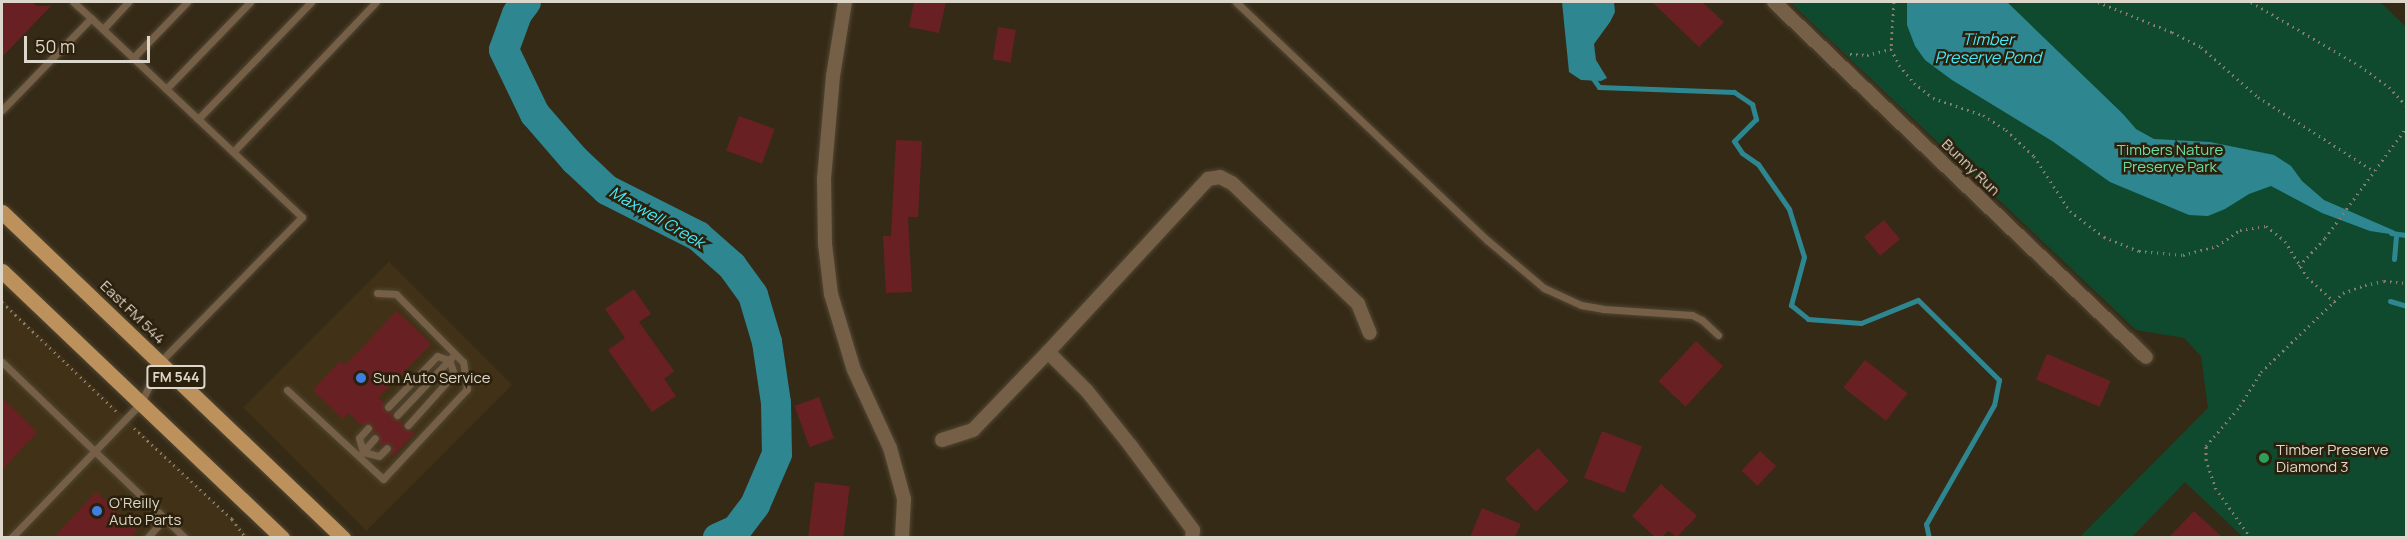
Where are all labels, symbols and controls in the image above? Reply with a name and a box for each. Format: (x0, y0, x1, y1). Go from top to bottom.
scale bar (27, 24, 153, 62)
water label: Timber Preserve Pond (1935, 29, 2041, 67)
text: 50 m (35, 34, 75, 58)
street label: Bunny Run (1938, 135, 2004, 199)
park label: Timbers Nature Preserve Park (2117, 140, 2223, 175)
water label: Maxwell Creek (606, 182, 708, 252)
street label: East FM 544 (97, 277, 169, 347)
road number: FM 544 (146, 366, 206, 388)
place label: Sun Auto Service (373, 369, 490, 387)
marker: Sun Auto Service (354, 371, 368, 385)
place label: Timber Preserve Diamond 3 (2276, 440, 2388, 475)
marker: Timber Preserve Diamond 3 (2257, 451, 2271, 465)
place label: O'Reilly Auto Parts (109, 493, 181, 528)
marker: O'Reilly Auto Parts (90, 504, 104, 518)

